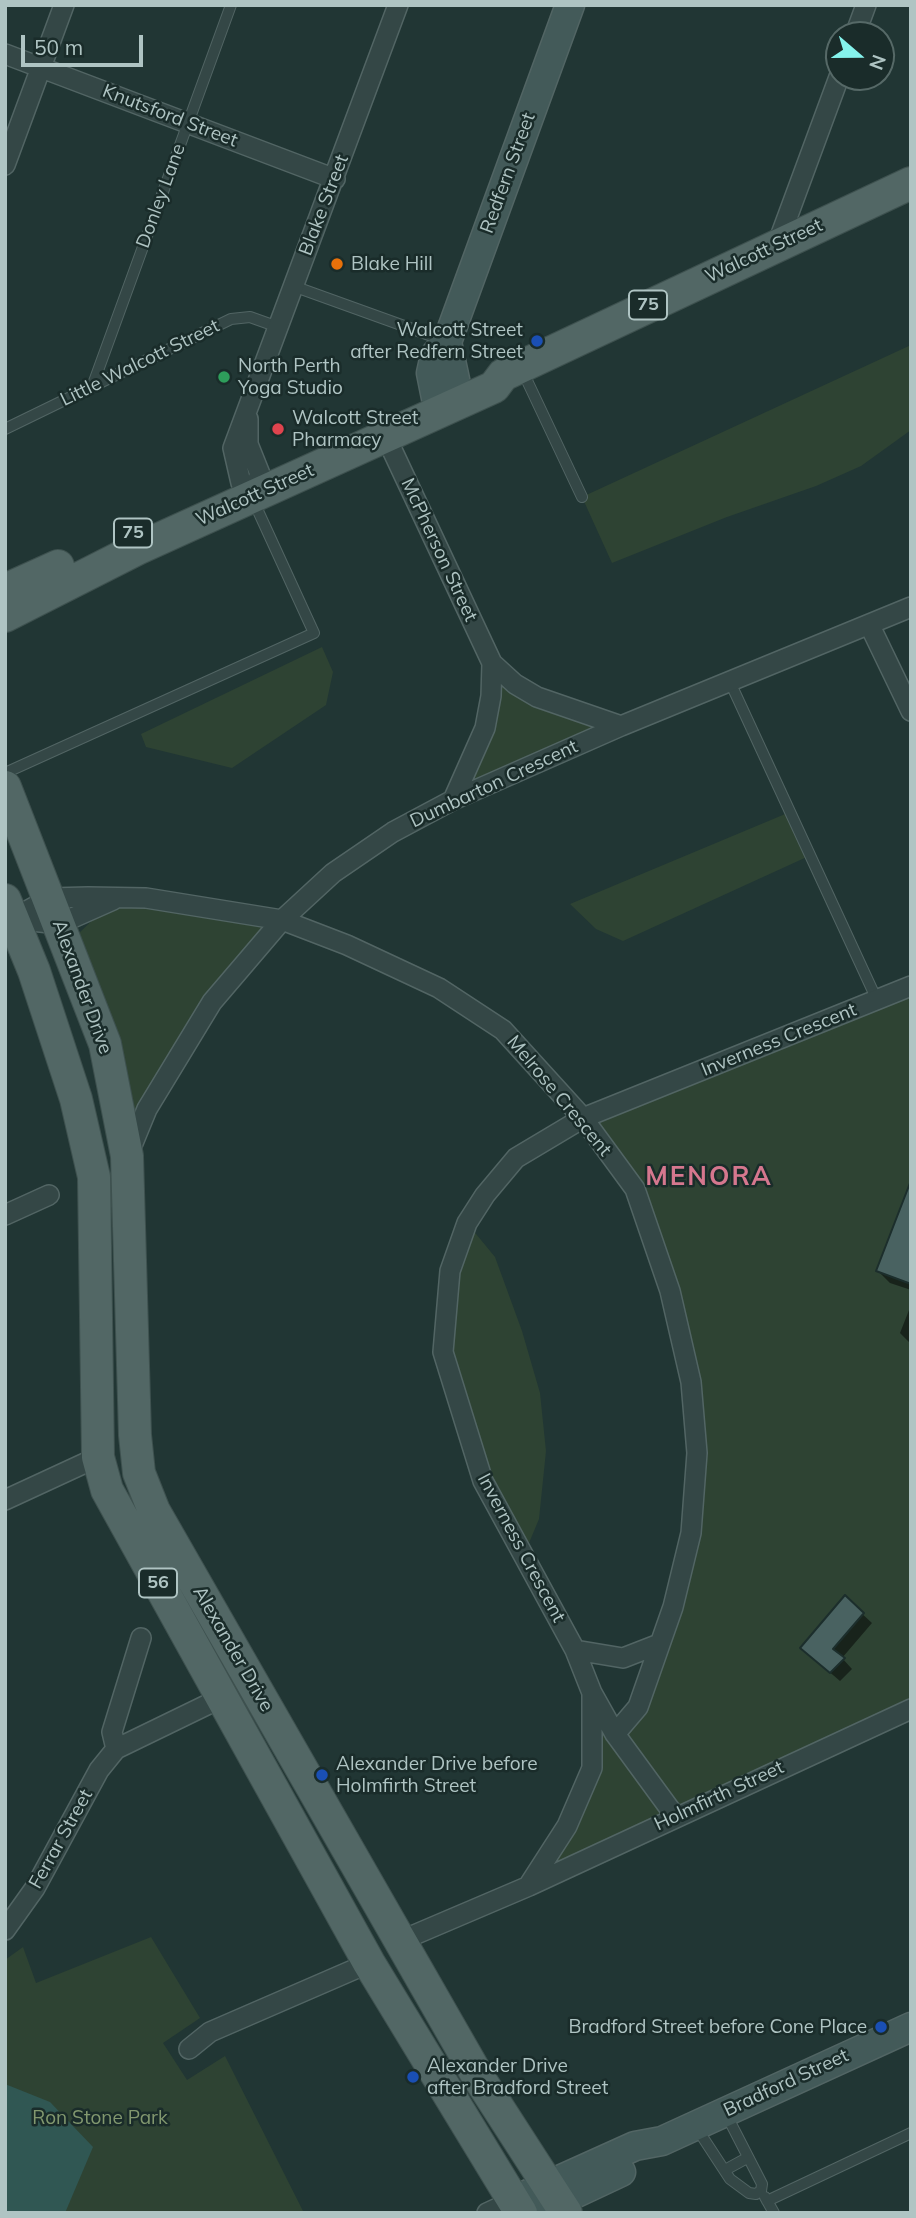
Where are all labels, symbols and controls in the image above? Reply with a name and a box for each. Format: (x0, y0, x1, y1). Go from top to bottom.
scale bar (24, 21, 147, 65)
north arrow (825, 21, 895, 91)
text: 50 m (34, 34, 83, 60)
text: N (864, 52, 892, 73)
street label: Knutsford Street (99, 80, 241, 152)
street label: Redfern Street (476, 110, 540, 236)
street label: Donley Lane (132, 141, 190, 251)
street label: Blake Street (294, 151, 354, 259)
street label: Walcott Street (702, 214, 826, 288)
place label: Blake Hill (351, 253, 433, 275)
marker: Blake Hill (329, 256, 345, 272)
road number: 75 (629, 290, 667, 320)
street label: Little Walcott Street (57, 315, 223, 411)
place label: Walcott Street after Redfern Street (350, 319, 523, 363)
marker: Walcott Street after Redfern Street (529, 333, 545, 349)
place label: North Perth Yoga Studio (238, 355, 343, 399)
marker: North Perth Yoga Studio (216, 369, 232, 385)
place label: Walcott Street Pharmacy (292, 407, 418, 451)
marker: Walcott Street Pharmacy (270, 421, 286, 437)
street label: Walcott Street (193, 459, 317, 531)
street label: McPherson Street (396, 475, 482, 625)
road number: 75 (114, 518, 152, 548)
street label: Dumbarton Crescent (407, 735, 581, 833)
street label: Alexander Drive (47, 917, 117, 1057)
street label: Inverness Crescent (698, 998, 860, 1082)
street label: Melrose Crescent (502, 1031, 616, 1161)
district label: MENORA (646, 1161, 772, 1193)
street label: Inverness Crescent (472, 1470, 570, 1626)
road number: 56 (139, 1568, 177, 1598)
street label: Alexander Drive (188, 1582, 278, 1716)
place label: Alexander Drive before Holmfirth Street (336, 1753, 538, 1797)
street label: Holmfirth Street (651, 1756, 787, 1836)
marker: Alexander Drive before Holmfirth Street (314, 1767, 330, 1783)
street label: Ferrar Street (24, 1785, 98, 1893)
place label: Bradford Street before Cone Place (569, 2016, 867, 2038)
marker: Bradford Street before Cone Place (873, 2019, 889, 2035)
street label: Bradford Street (720, 2044, 852, 2122)
place label: Alexander Drive after Bradford Street (427, 2055, 608, 2099)
marker: Alexander Drive after Bradford Street (405, 2069, 421, 2085)
park label: Ron Stone Park (32, 2107, 168, 2129)

